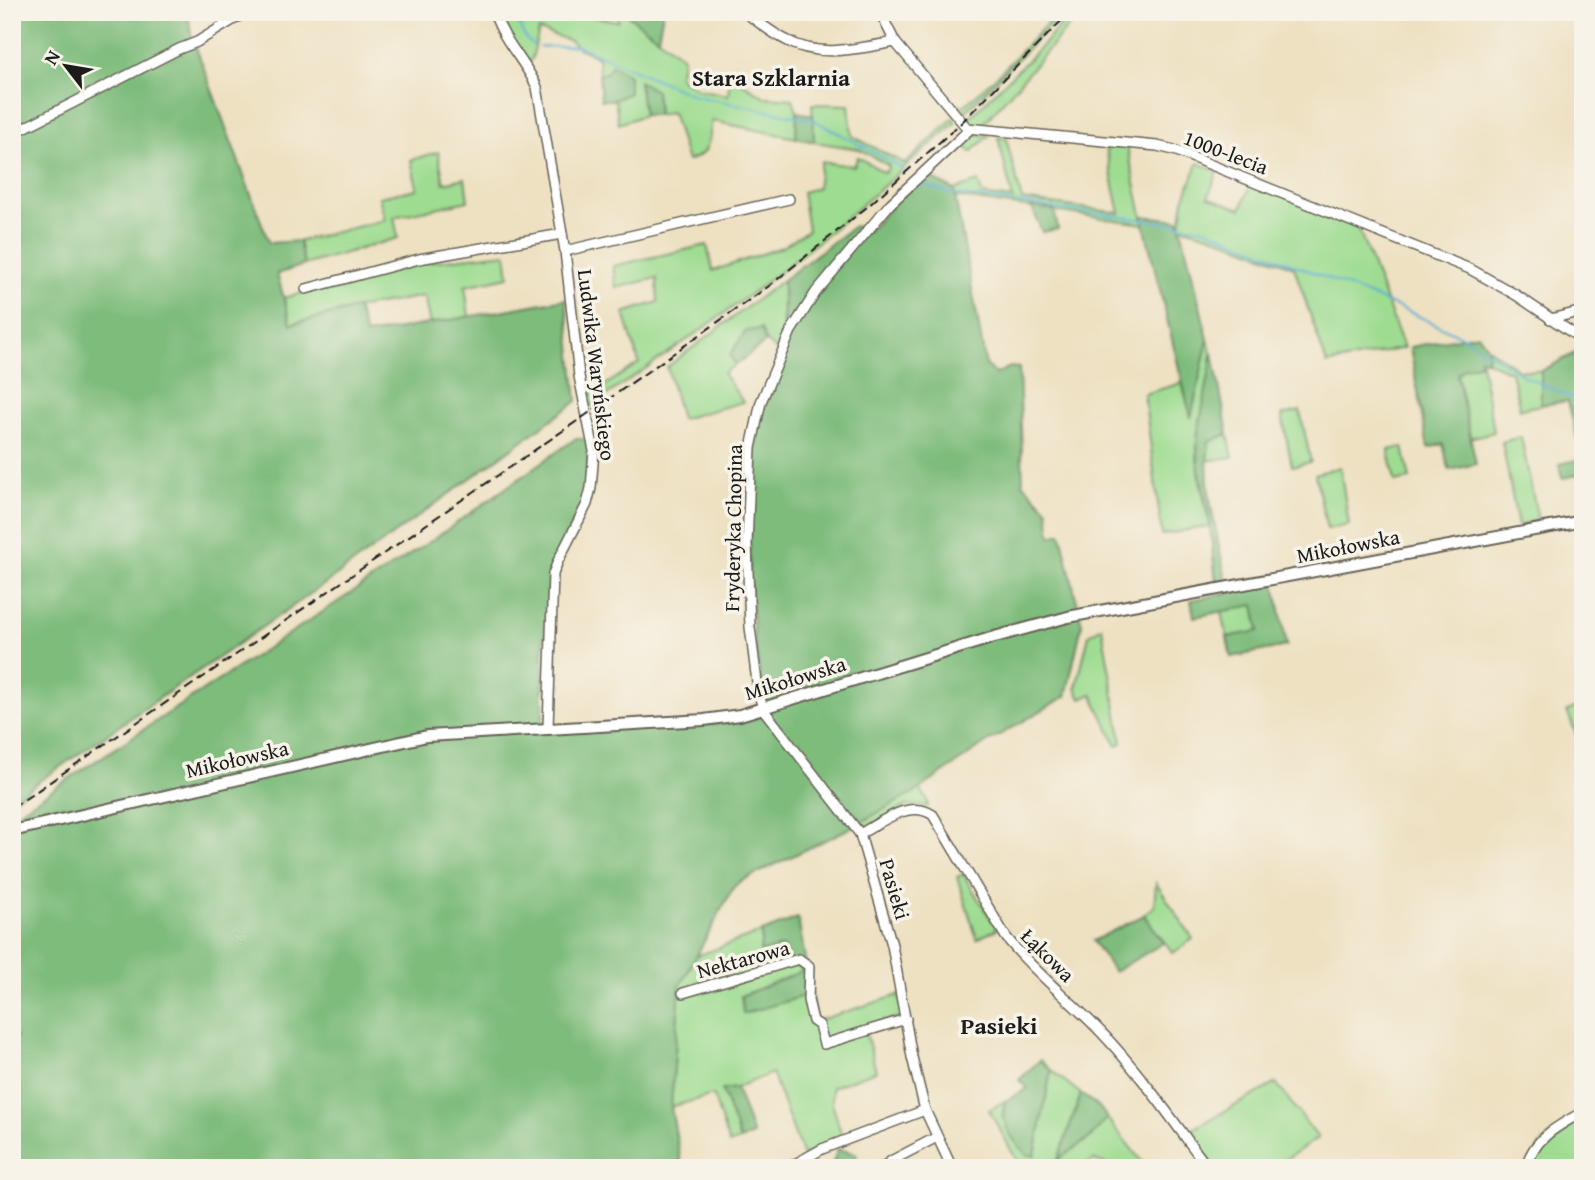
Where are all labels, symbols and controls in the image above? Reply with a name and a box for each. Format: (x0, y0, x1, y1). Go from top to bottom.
north arrow (32, 32, 102, 102)
text: N (36, 44, 67, 70)
district label: Stara Szklarnia (692, 61, 850, 94)
street label: 1000-lecia (1179, 122, 1273, 182)
street label: Ludwika Waryńskiego (570, 268, 624, 462)
street label: Fryderyka Chopina (716, 444, 750, 612)
street label: Mikołowska (1294, 521, 1402, 571)
street label: Mikołowska (741, 648, 850, 708)
street label: Mikołowska (183, 732, 291, 786)
street label: Pasieki (872, 855, 918, 923)
street label: Łąkowa (1014, 921, 1082, 989)
street label: Nektarowa (693, 932, 793, 986)
district label: Pasieki (961, 1008, 1037, 1043)

